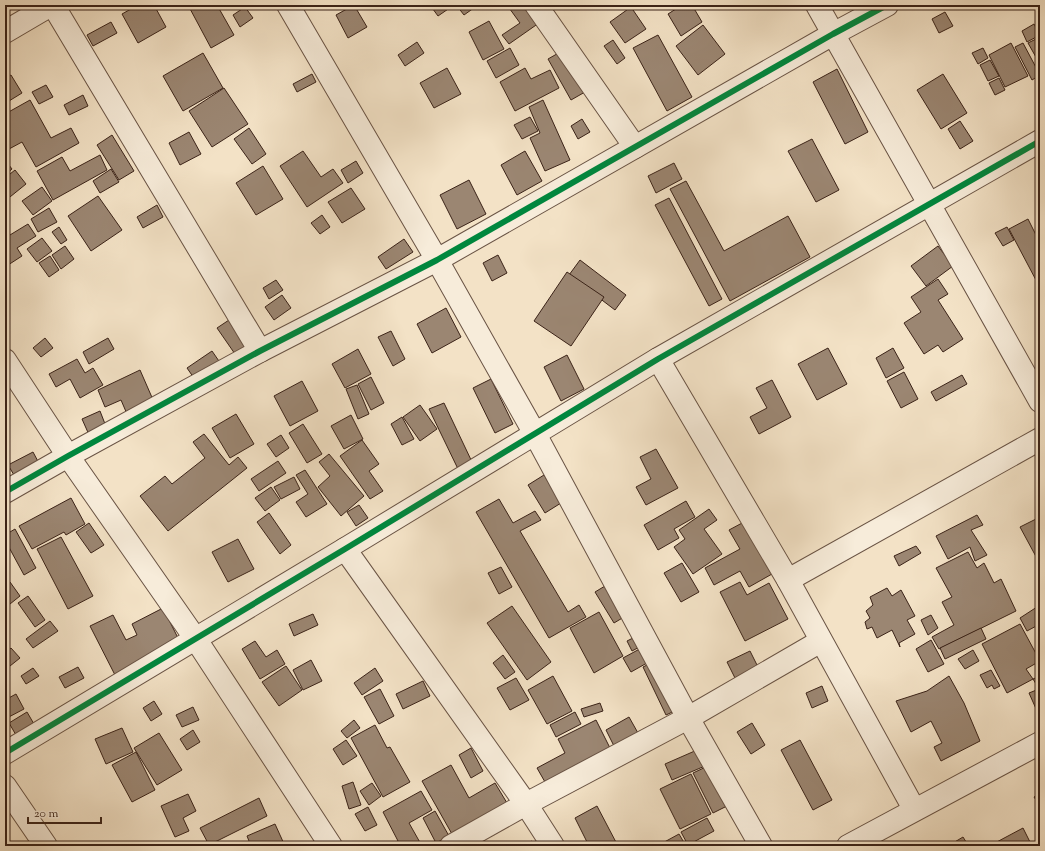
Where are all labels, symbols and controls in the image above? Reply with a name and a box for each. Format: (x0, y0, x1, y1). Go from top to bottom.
scale bar (28, 799, 101, 825)
text: 20 m (34, 805, 59, 823)

